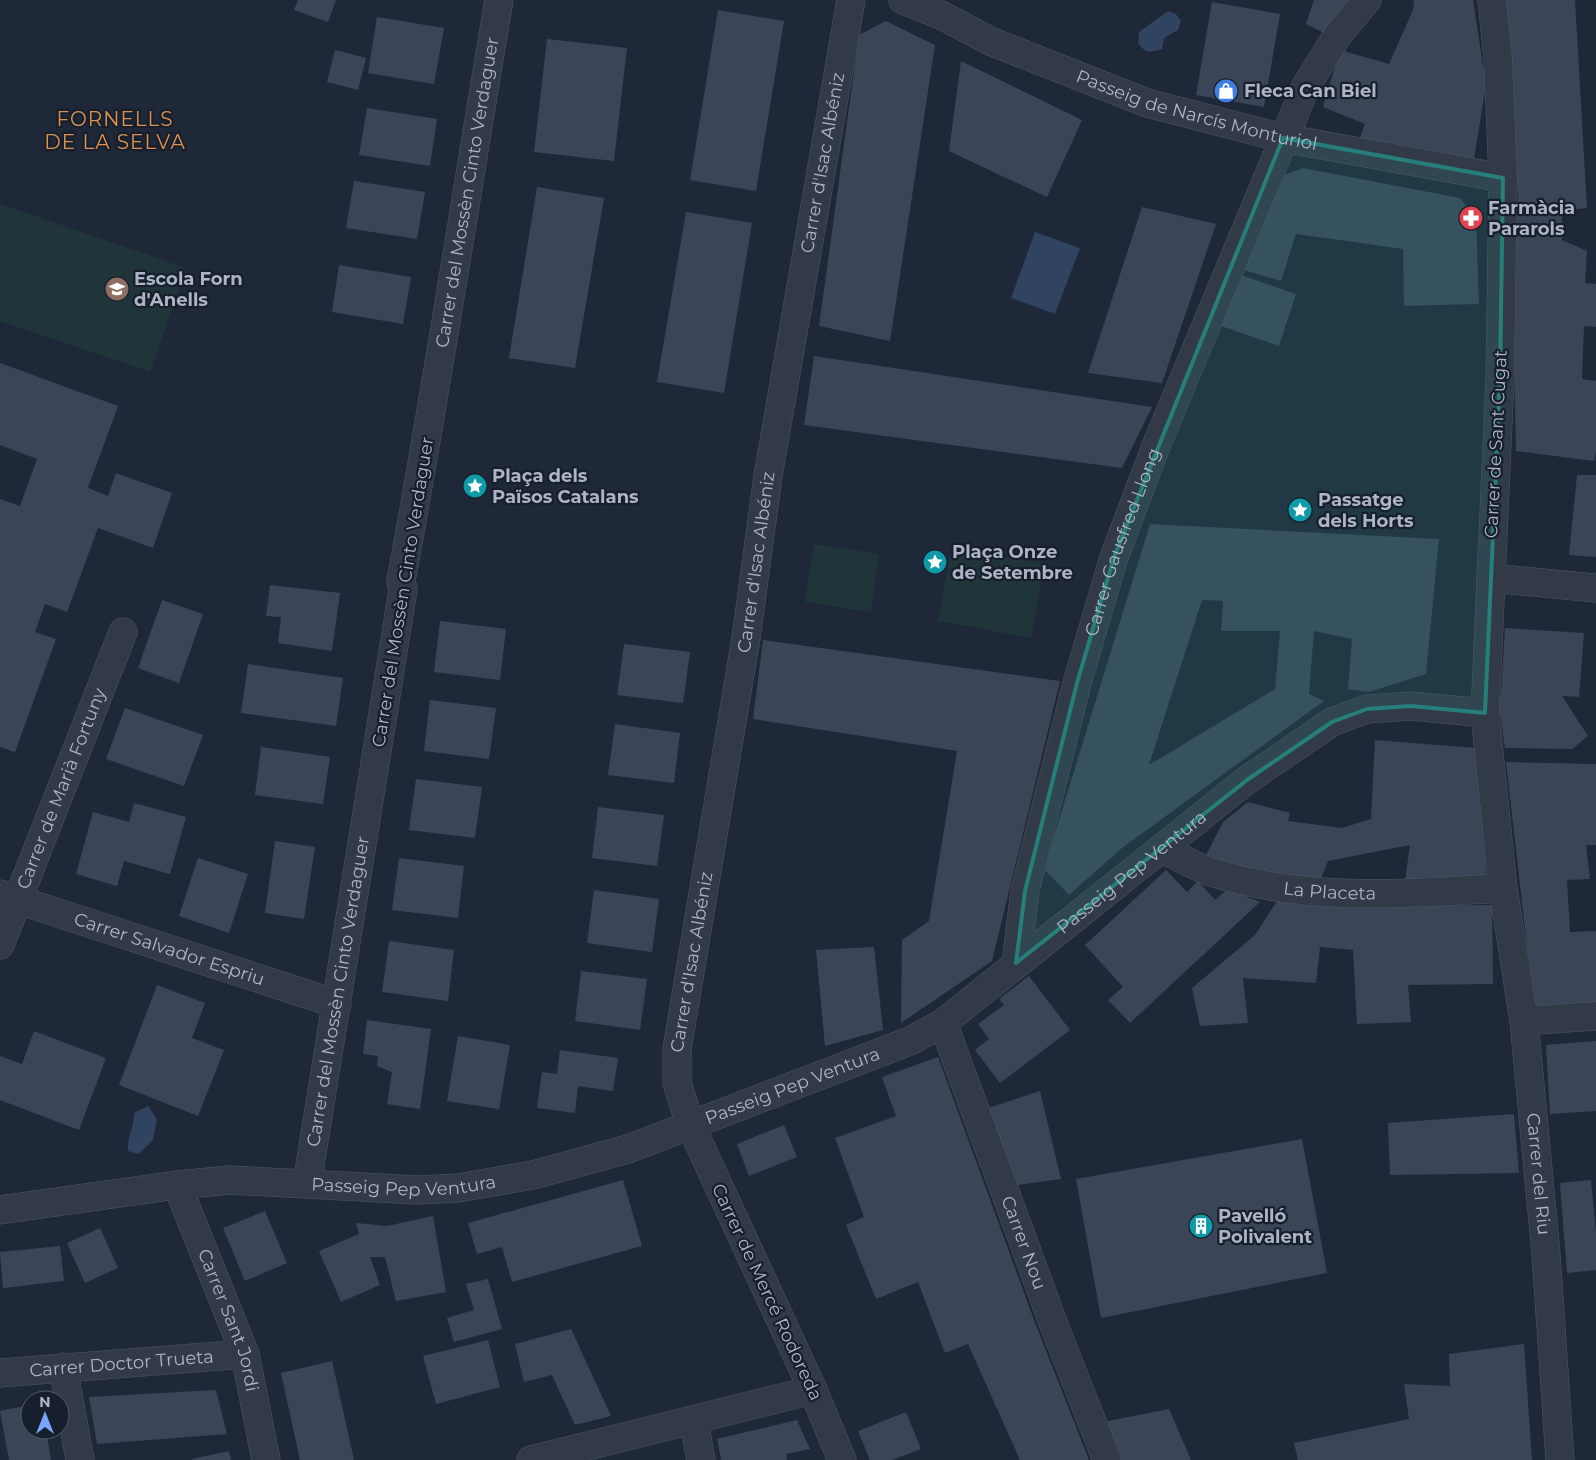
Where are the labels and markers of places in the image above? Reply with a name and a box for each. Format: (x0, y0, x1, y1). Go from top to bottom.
shop icon: Fleca Can Biel (1213, 78, 1239, 104)
place label: Fleca Can Biel (1244, 80, 1377, 102)
place label: Farmàcia Pararols (1488, 197, 1575, 240)
pharmacy icon: Farmàcia Pararols (1458, 205, 1484, 231)
place label: Escola Forn d'Anells (134, 268, 243, 311)
school or university icon: Escola Forn d'Anells (104, 276, 130, 302)
place label: Plaça dels Països Catalans (492, 465, 639, 508)
place icon: Plaça dels Països Catalans (462, 473, 488, 499)
place label: Passatge dels Horts (1318, 489, 1414, 532)
place icon: Passatge dels Horts (1287, 497, 1313, 523)
place label: Plaça Onze de Setembre (952, 541, 1073, 584)
place icon: Plaça Onze de Setembre (922, 549, 948, 575)
place label: Pavelló Polivalent (1218, 1205, 1312, 1248)
building icon: Pavelló Polivalent (1188, 1213, 1214, 1239)

